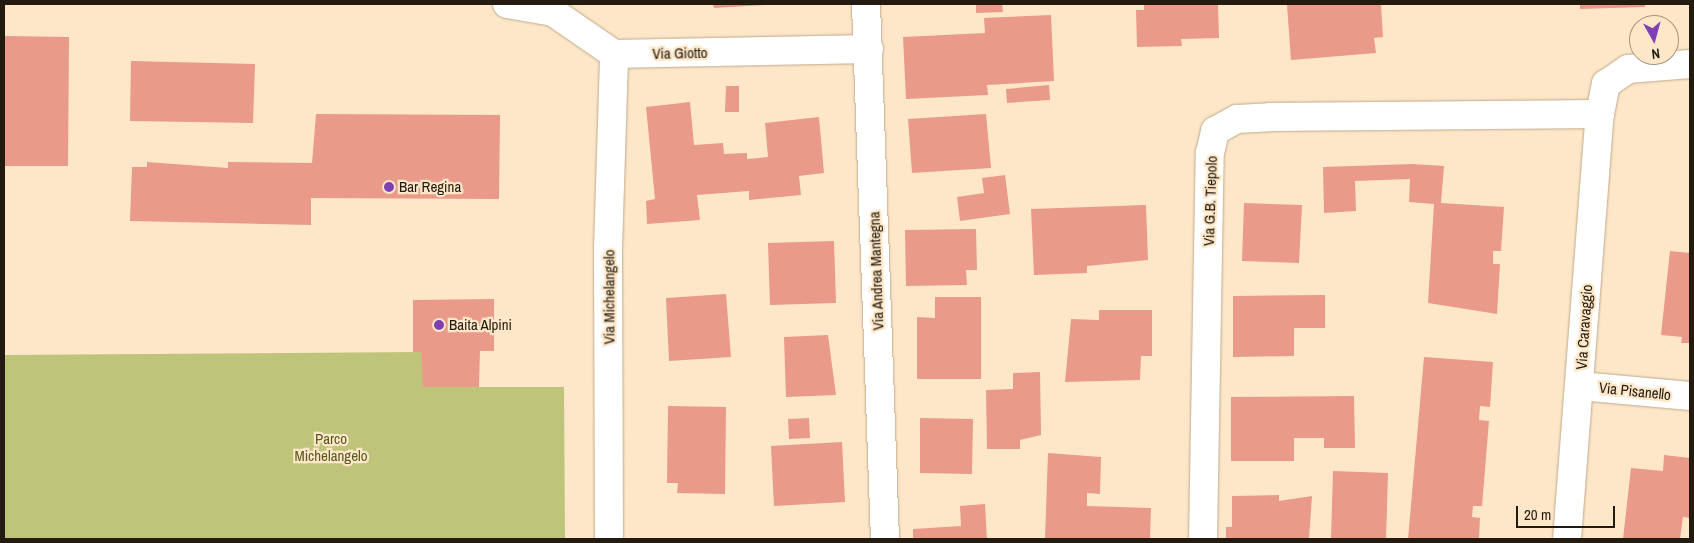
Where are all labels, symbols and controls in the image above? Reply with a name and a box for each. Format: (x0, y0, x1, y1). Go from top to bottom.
north arrow (1629, 15, 1679, 65)
street label: Via Giotto (652, 44, 708, 62)
text: N (1650, 44, 1661, 63)
street label: Via G.B. Tiepolo (1199, 155, 1221, 247)
place label: Bar Regina (399, 178, 461, 196)
marker: Bar Regina (383, 181, 395, 193)
street label: Via Andrea Mantegna (865, 211, 887, 331)
street label: Via Michelangelo (600, 250, 618, 344)
street label: Via Caravaggio (1572, 284, 1596, 370)
place label: Baita Alpini (449, 316, 513, 334)
marker: Baita Alpini (433, 319, 445, 331)
street label: Via Pisanello (1598, 378, 1672, 404)
park label: Parco Michelangelo (294, 429, 368, 464)
scale bar (1519, 496, 1618, 528)
text: 20 m (1524, 504, 1551, 525)

